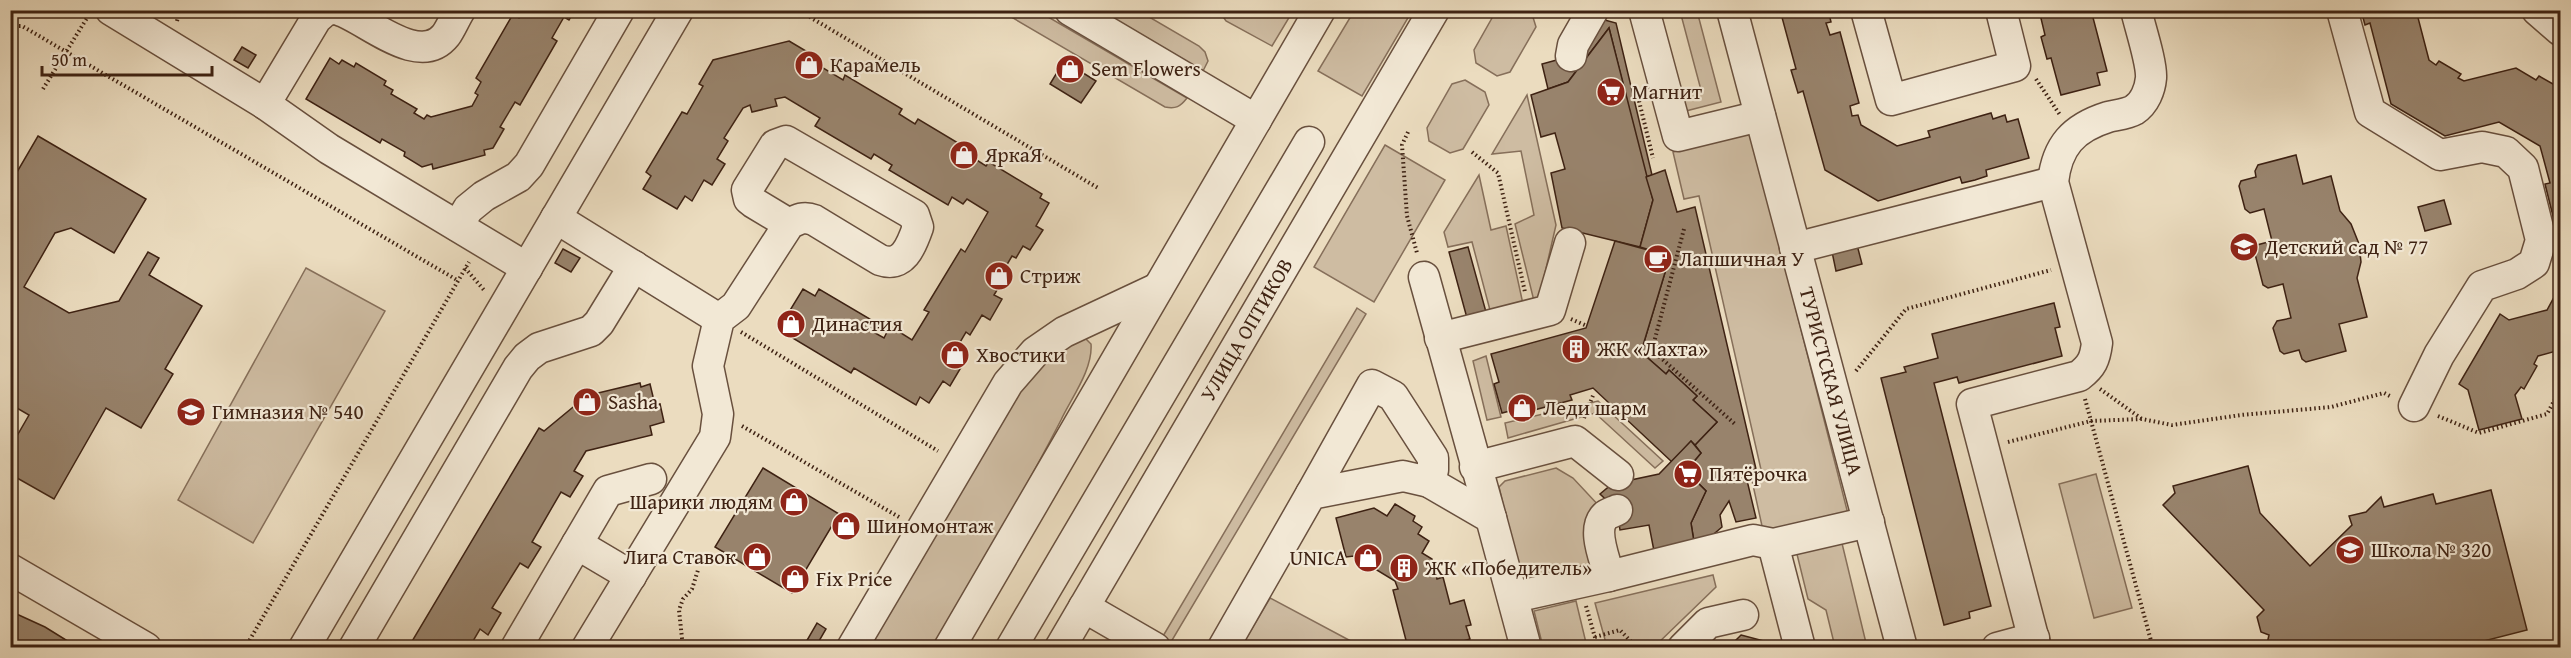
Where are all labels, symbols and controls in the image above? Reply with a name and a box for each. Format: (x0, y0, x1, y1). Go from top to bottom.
scale bar (42, 39, 212, 77)
text: 50 m (51, 46, 87, 73)
shop icon: Карамель (793, 49, 825, 81)
place label: Карамель (830, 49, 921, 80)
shop icon: Sem Flowers (1054, 53, 1086, 85)
place label: Sem Flowers (1091, 53, 1201, 84)
supermarket icon: Магнит (1595, 76, 1627, 108)
place label: Магнит (1632, 76, 1702, 107)
shop icon: ЯркаЯ (948, 139, 980, 171)
place label: ЯркаЯ (984, 139, 1042, 170)
school or university icon: Детский сад № 77 (2228, 231, 2260, 263)
place label: Детский сад № 77 (2264, 231, 2428, 262)
cafe icon: Лапшичная У (1642, 243, 1674, 275)
place label: Лапшичная У (1679, 243, 1804, 274)
street label: УЛИЦА ОПТИКОВ (1192, 252, 1300, 407)
shop icon: Стриж (983, 260, 1015, 292)
place label: Стриж (1020, 260, 1081, 291)
street label: ТУРИСТСКАЯ УЛИЦА (1791, 283, 1871, 479)
shop icon: Династия (775, 308, 807, 340)
place label: Династия (811, 308, 903, 339)
building icon: ЖК «Лахта» (1560, 333, 1592, 365)
place label: ЖК «Лахта» (1596, 333, 1708, 364)
shop icon: Хвостики (939, 339, 971, 371)
place label: Хвостики (976, 339, 1065, 370)
shop icon: Sasha (571, 386, 603, 418)
place label: Sasha (608, 386, 658, 417)
shop icon: Леди шарм (1506, 392, 1538, 424)
place label: Леди шарм (1543, 392, 1647, 423)
school or university icon: Гимназия № 540 (175, 396, 207, 428)
place label: Гимназия № 540 (212, 396, 364, 427)
supermarket icon: Пятёрочка (1672, 458, 1704, 490)
place label: Пятёрочка (1709, 458, 1807, 489)
place label: Шарики людям (630, 486, 773, 517)
shop icon: Шарики людям (778, 486, 810, 518)
shop icon: Шиномонтаж (830, 510, 862, 542)
place label: Шиномонтаж (867, 510, 994, 541)
school or university icon: Школа № 320 (2334, 534, 2366, 566)
place label: Школа № 320 (2371, 534, 2491, 565)
place label: Лига Ставок (623, 541, 736, 572)
shop icon: Лига Ставок (741, 541, 773, 573)
place label: UNICA (1289, 542, 1347, 573)
shop icon: UNICA (1352, 542, 1384, 574)
building icon: ЖК «Победитель» (1388, 552, 1420, 584)
place label: ЖК «Победитель» (1424, 552, 1592, 583)
shop icon: Fix Price (779, 563, 811, 595)
place label: Fix Price (816, 563, 893, 594)

